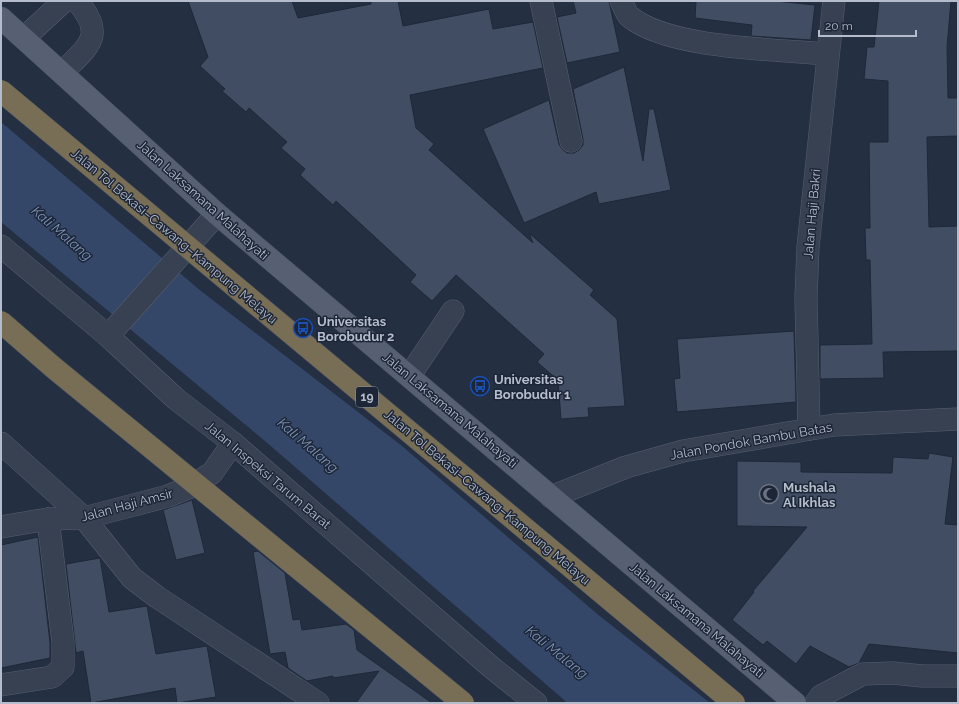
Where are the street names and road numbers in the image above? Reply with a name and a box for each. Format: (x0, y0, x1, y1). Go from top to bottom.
street label: Jalan Laksamana Malahayati (134, 137, 272, 263)
street label: Jalan Tol Bekasi–Cawang–Kampung Melayu (68, 145, 280, 327)
street label: Jalan Haji Bakri (801, 168, 823, 260)
street label: Jalan Laksamana Malahayati (380, 349, 520, 471)
road number: 19 (356, 387, 378, 407)
street label: Jalan Tol Bekasi–Cawang–Kampung Melayu (381, 406, 593, 588)
street label: Jalan Inspeksi Tarum Barat (202, 418, 334, 532)
street label: Jalan Pondok Bambu Batas (669, 419, 833, 463)
street label: Jalan Haji Amsir (79, 485, 175, 524)
street label: Jalan Laksamana Malahayati (627, 559, 767, 681)

